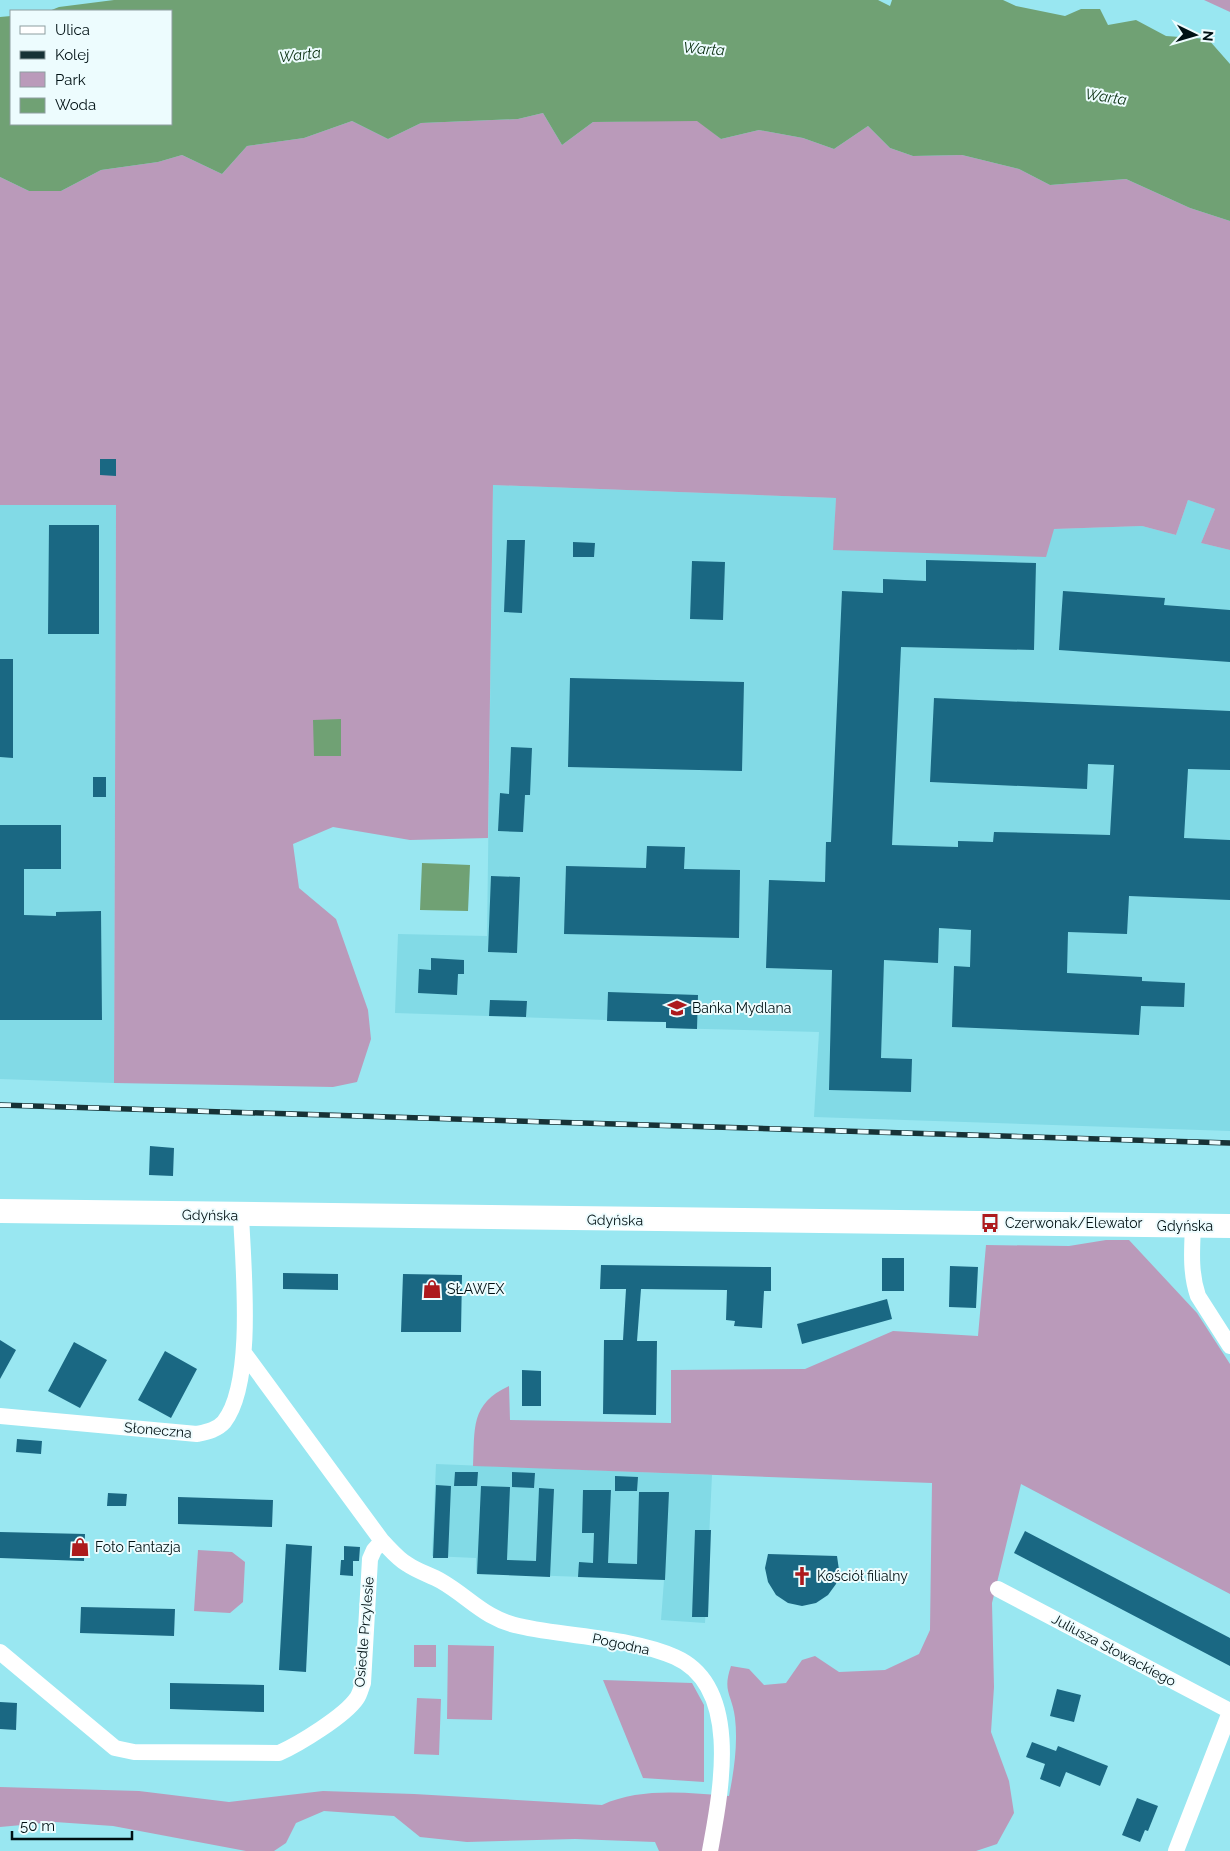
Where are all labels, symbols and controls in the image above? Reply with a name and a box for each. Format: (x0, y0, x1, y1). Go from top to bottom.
legend (10, 10, 172, 125)
north arrow (1170, 10, 1220, 60)
text: Ulica (55, 21, 90, 39)
text: N (1200, 30, 1216, 42)
water label: Warta (682, 39, 726, 59)
water label: Warta (278, 44, 322, 66)
text: Kolej (55, 46, 89, 64)
text: Park (55, 71, 86, 89)
water label: Warta (1084, 85, 1128, 109)
text: Woda (55, 96, 96, 114)
school or university icon: Bańka Mydlana (666, 997, 688, 1019)
place label: Bańka Mydlana (692, 1000, 791, 1016)
street label: Gdyńska (182, 1207, 238, 1223)
street label: Gdyńska (587, 1212, 643, 1228)
bus stop icon: Czerwonak/Elewator (979, 1212, 1001, 1234)
place label: Czerwonak/Elewator (1005, 1215, 1143, 1231)
street label: Gdyńska (1157, 1218, 1213, 1234)
shop icon: SŁAWEX (421, 1278, 443, 1300)
place label: SŁAWEX (447, 1281, 505, 1297)
street label: Słoneczna (124, 1419, 192, 1441)
shop icon: Foto Fantazja (69, 1536, 91, 1558)
place label: Foto Fantazja (95, 1539, 181, 1555)
church icon: Kościół filialny (791, 1565, 813, 1587)
place label: Kościół filialny (817, 1568, 908, 1584)
street label: Osiedle Przylesie (351, 1576, 377, 1688)
street label: Juliusza Słowackiego (1049, 1611, 1179, 1689)
street label: Pogodna (591, 1630, 651, 1658)
scale bar (12, 1808, 132, 1840)
text: 50 m (20, 1817, 55, 1835)

